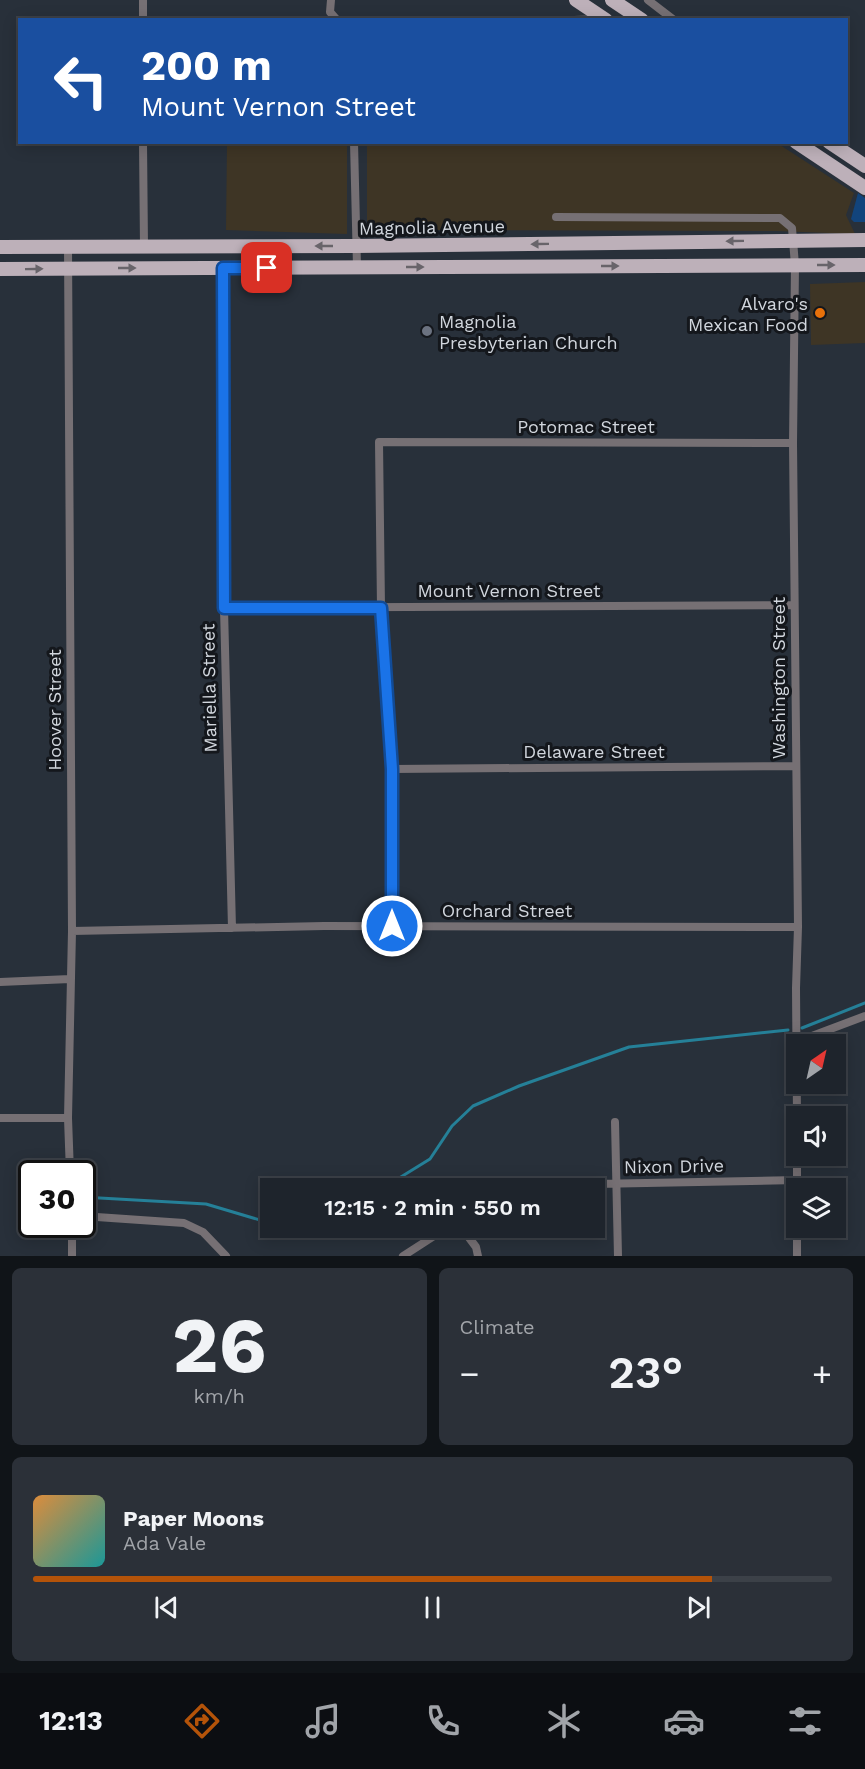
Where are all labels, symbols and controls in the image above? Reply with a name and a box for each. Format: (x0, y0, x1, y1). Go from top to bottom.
text: 200 m (141, 41, 272, 90)
icon: left (42, 42, 120, 120)
text: Mount Vernon Street (141, 91, 416, 123)
street label: Magnolia Avenue (359, 215, 505, 239)
one-way arrow (726, 237, 745, 246)
one-way arrow (531, 239, 550, 249)
one-way arrow (315, 241, 334, 251)
pin (241, 242, 292, 293)
icon: arrive (250, 251, 283, 284)
one-way arrow (817, 260, 836, 270)
one-way arrow (601, 261, 620, 271)
one-way arrow (406, 262, 425, 272)
one-way arrow (117, 263, 136, 273)
one-way arrow (25, 264, 44, 274)
place label: Alvaro's Mexican Food (688, 293, 808, 335)
marker: Alvaro's Mexican Food (813, 306, 827, 320)
place label: Magnolia Presbyterian Church (439, 311, 618, 353)
marker: Magnolia Presbyterian Church (420, 324, 434, 338)
street label: Potomac Street (517, 416, 655, 437)
street label: Mount Vernon Street (417, 580, 601, 601)
street label: Washington Street (768, 596, 789, 759)
street label: Mariella Street (197, 623, 221, 753)
street label: Hoover Street (44, 649, 65, 771)
street label: Delaware Street (523, 741, 665, 762)
position arrow (360, 894, 424, 958)
street label: Orchard Street (442, 900, 573, 921)
north arrow (786, 1034, 846, 1094)
map controls (786, 1034, 846, 1238)
button: sound (786, 1106, 846, 1166)
street label: Nixon Drive (624, 1155, 724, 1177)
speed limit sign: 30 (18, 1160, 96, 1238)
button: layers (786, 1178, 846, 1238)
text: 12:15 · 2 min · 550 m (324, 1195, 541, 1220)
text: 26 (172, 1299, 267, 1391)
text: Climate (460, 1315, 535, 1339)
text: 23° (608, 1346, 683, 1399)
text: − (460, 1354, 479, 1393)
text: + (812, 1354, 832, 1393)
text: km/h (193, 1384, 245, 1408)
text: Paper Moons (123, 1506, 264, 1531)
text: Ada Vale (123, 1531, 206, 1555)
icon: previous (150, 1591, 183, 1624)
icon: pause (416, 1591, 449, 1624)
icon: next (682, 1591, 715, 1624)
icon: directions (181, 1700, 223, 1742)
icon: music (302, 1700, 344, 1742)
icon: phone (422, 1700, 464, 1742)
icon: climate (543, 1700, 585, 1742)
icon: car (663, 1700, 705, 1742)
icon: filters (784, 1700, 826, 1742)
text: 12:13 (39, 1705, 103, 1737)

